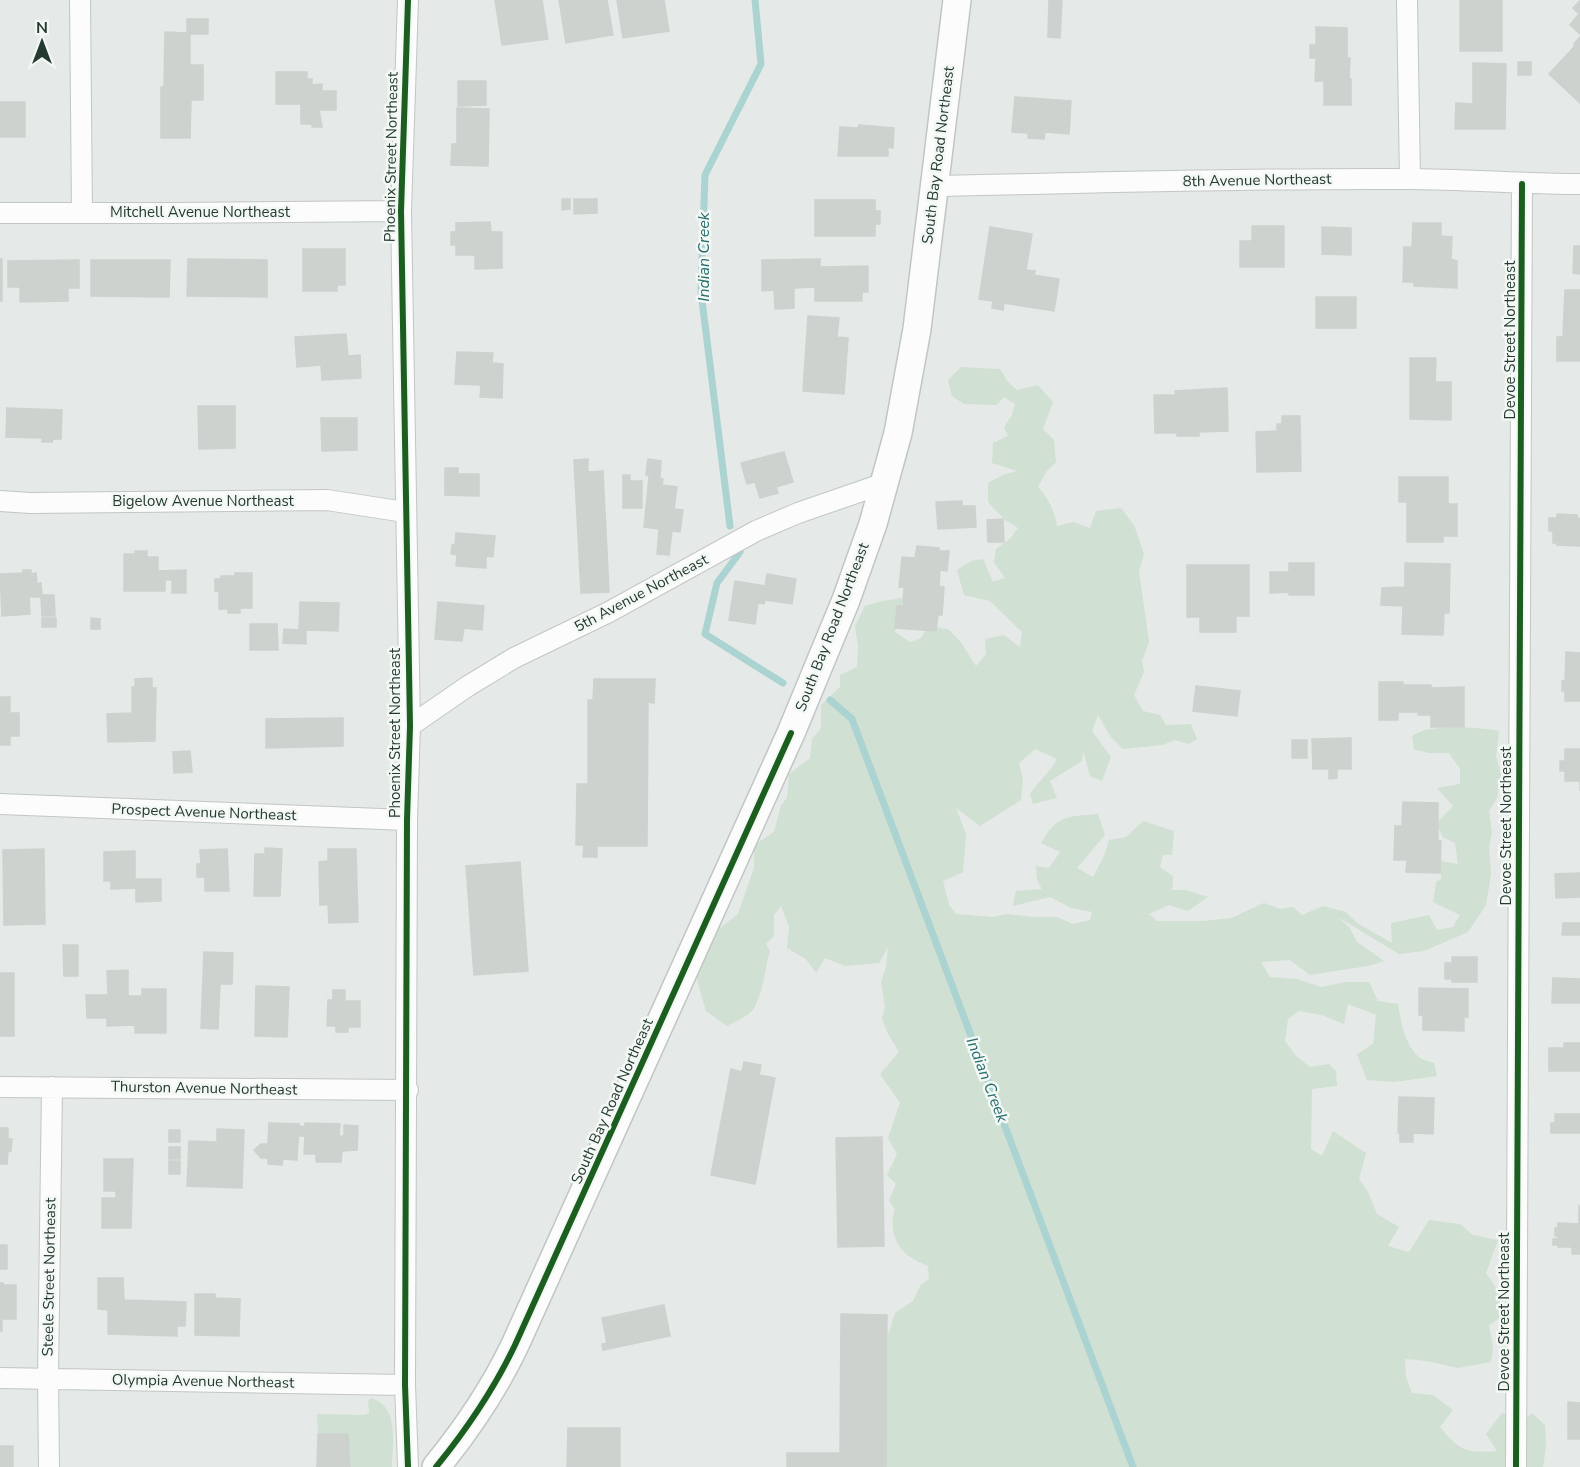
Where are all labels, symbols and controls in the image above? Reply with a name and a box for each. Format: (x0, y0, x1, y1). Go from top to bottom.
north arrow (12, 12, 72, 72)
text: N (36, 17, 48, 39)
street label: South Bay Road Northeast (917, 64, 959, 245)
street label: Phoenix Street Northeast (380, 71, 402, 242)
street label: 8th Avenue Northeast (1182, 169, 1332, 191)
street label: Mitchell Avenue Northeast (110, 202, 291, 222)
water label: Indian Creek (693, 211, 715, 302)
street label: Devoe Street Northeast (1500, 260, 1520, 419)
street label: Bigelow Avenue Northeast (112, 491, 295, 511)
street label: South Bay Road Northeast (791, 539, 874, 714)
street label: 5th Avenue Northeast (571, 549, 712, 637)
street label: Phoenix Street Northeast (385, 647, 405, 818)
street label: Devoe Street Northeast (1496, 746, 1516, 905)
street label: Prospect Avenue Northeast (111, 799, 298, 825)
street label: South Bay Road Northeast (566, 1014, 658, 1187)
water label: Indian Creek (961, 1034, 1014, 1127)
street label: Thurston Avenue Northeast (111, 1076, 298, 1100)
street label: Steele Street Northeast (38, 1197, 60, 1356)
street label: Devoe Street Northeast (1494, 1232, 1514, 1391)
street label: Olympia Avenue Northeast (112, 1369, 295, 1393)

